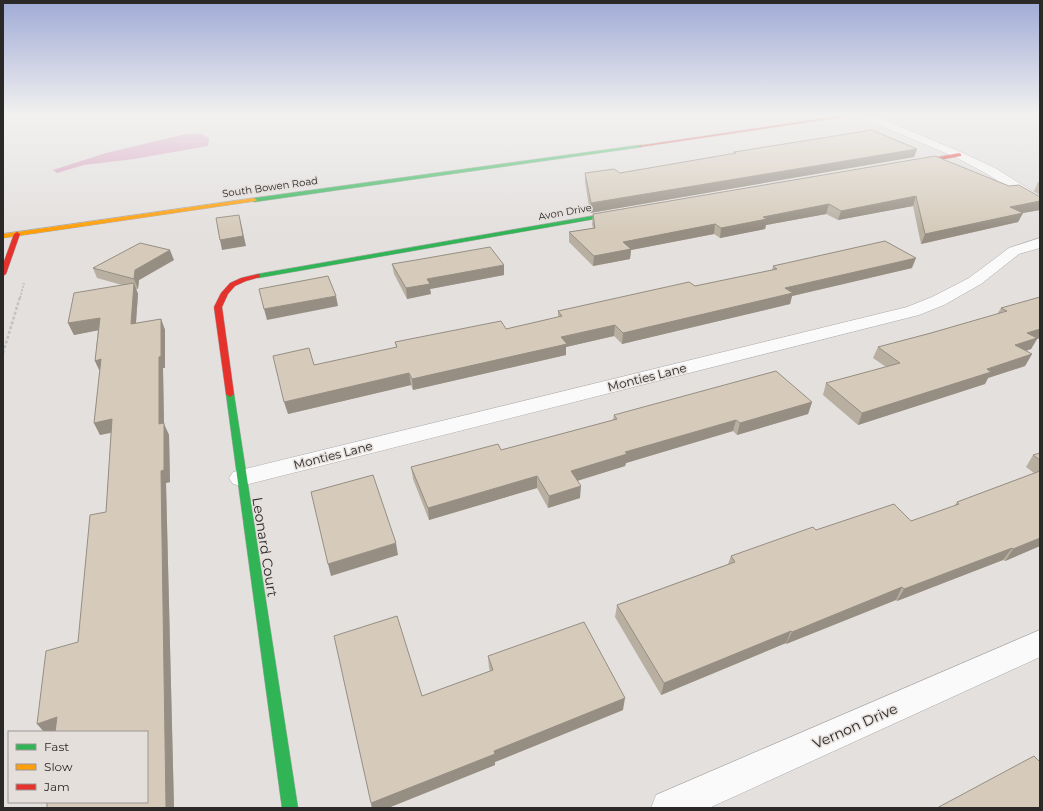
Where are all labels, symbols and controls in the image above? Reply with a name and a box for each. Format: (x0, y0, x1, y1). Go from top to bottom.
street label: South Bowen Road (221, 174, 319, 200)
street label: Avon Drive (537, 201, 593, 223)
street label: Monties Lane (606, 360, 688, 394)
street label: Monties Lane (292, 438, 374, 472)
street label: Leonard Court (248, 496, 282, 599)
street label: Vernon Drive (810, 699, 900, 753)
legend (8, 731, 148, 803)
text: Fast (44, 739, 69, 754)
text: Slow (44, 759, 73, 774)
text: Jam (43, 779, 70, 794)

